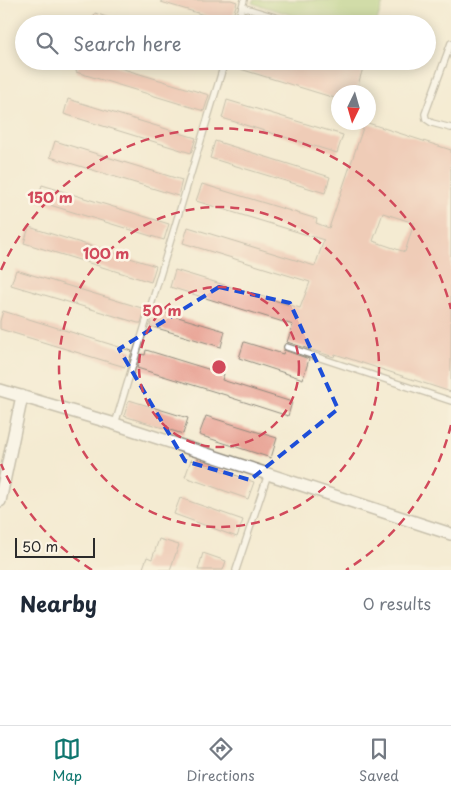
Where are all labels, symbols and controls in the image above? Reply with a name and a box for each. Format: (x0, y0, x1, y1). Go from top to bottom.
search box (15, 15, 436, 70)
icon: search (33, 29, 61, 57)
text: Search here (73, 29, 182, 57)
north arrow (331, 85, 376, 130)
text: 150 m (27, 185, 73, 208)
text: 100 m (83, 241, 129, 264)
text: 50 m (143, 298, 181, 321)
centre of rings (210, 358, 228, 376)
scale bar (15, 535, 95, 558)
text: 50 m (22, 536, 58, 557)
text: Nearby (20, 587, 97, 619)
text: 0 results (363, 591, 431, 615)
tab: Map (52, 735, 82, 786)
tab: Directions (187, 735, 255, 786)
tab: Saved (359, 735, 399, 786)

